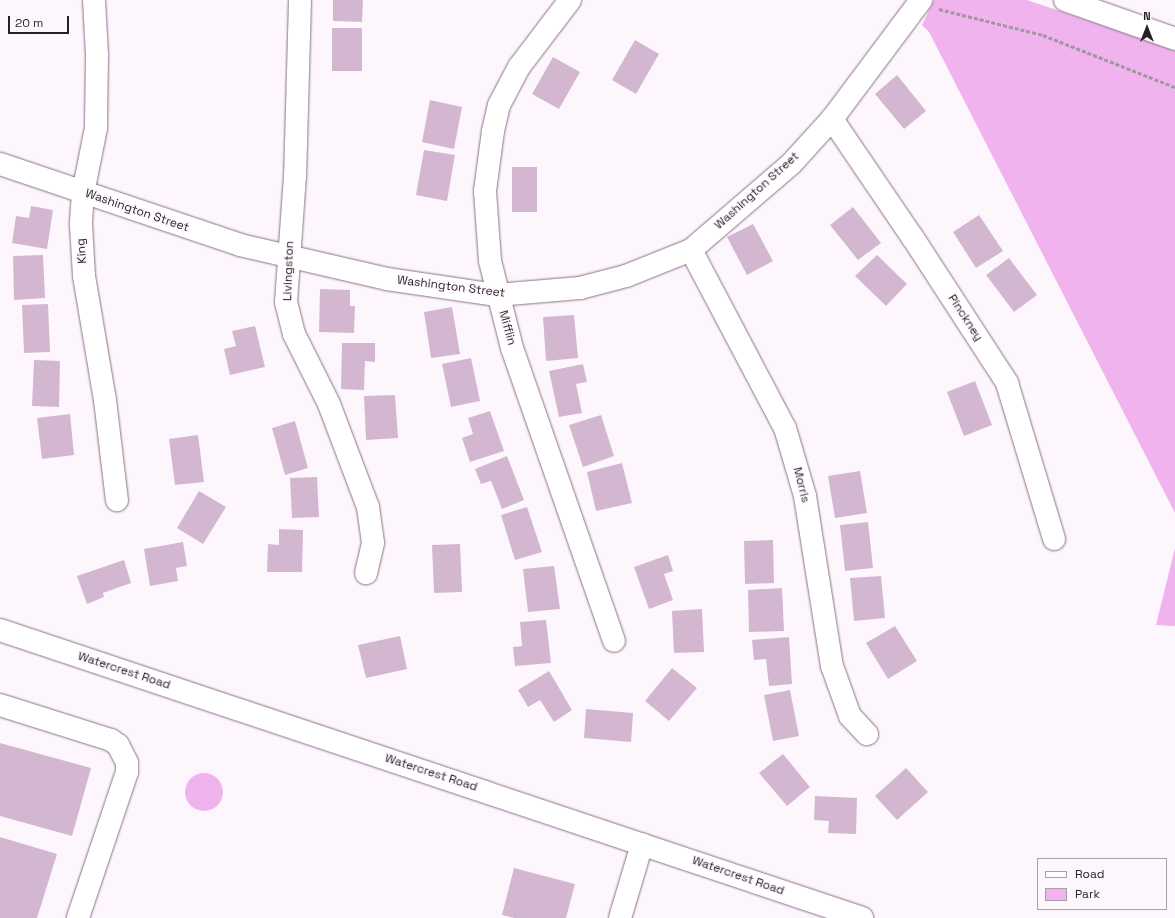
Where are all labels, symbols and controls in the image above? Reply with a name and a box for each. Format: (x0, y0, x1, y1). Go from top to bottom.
scale bar (10, 8, 71, 34)
north arrow (1127, 8, 1167, 48)
text: N (1143, 9, 1151, 23)
text: 20 m (15, 15, 43, 31)
street label: Washington Street (712, 149, 802, 233)
street label: Washington Street (83, 186, 191, 236)
street label: King (74, 238, 90, 264)
street label: Livingston (281, 241, 297, 301)
street label: Washington Street (396, 273, 506, 301)
street label: Pinckney (945, 292, 985, 344)
street label: Mifflin (495, 309, 519, 347)
street label: Morris (790, 466, 812, 504)
street label: Watercrest Road (76, 649, 172, 693)
street label: Watercrest Road (383, 751, 479, 795)
street label: Watercrest Road (690, 853, 786, 899)
legend (1037, 858, 1167, 910)
text: Road (1075, 866, 1104, 882)
text: Park (1075, 886, 1100, 902)

